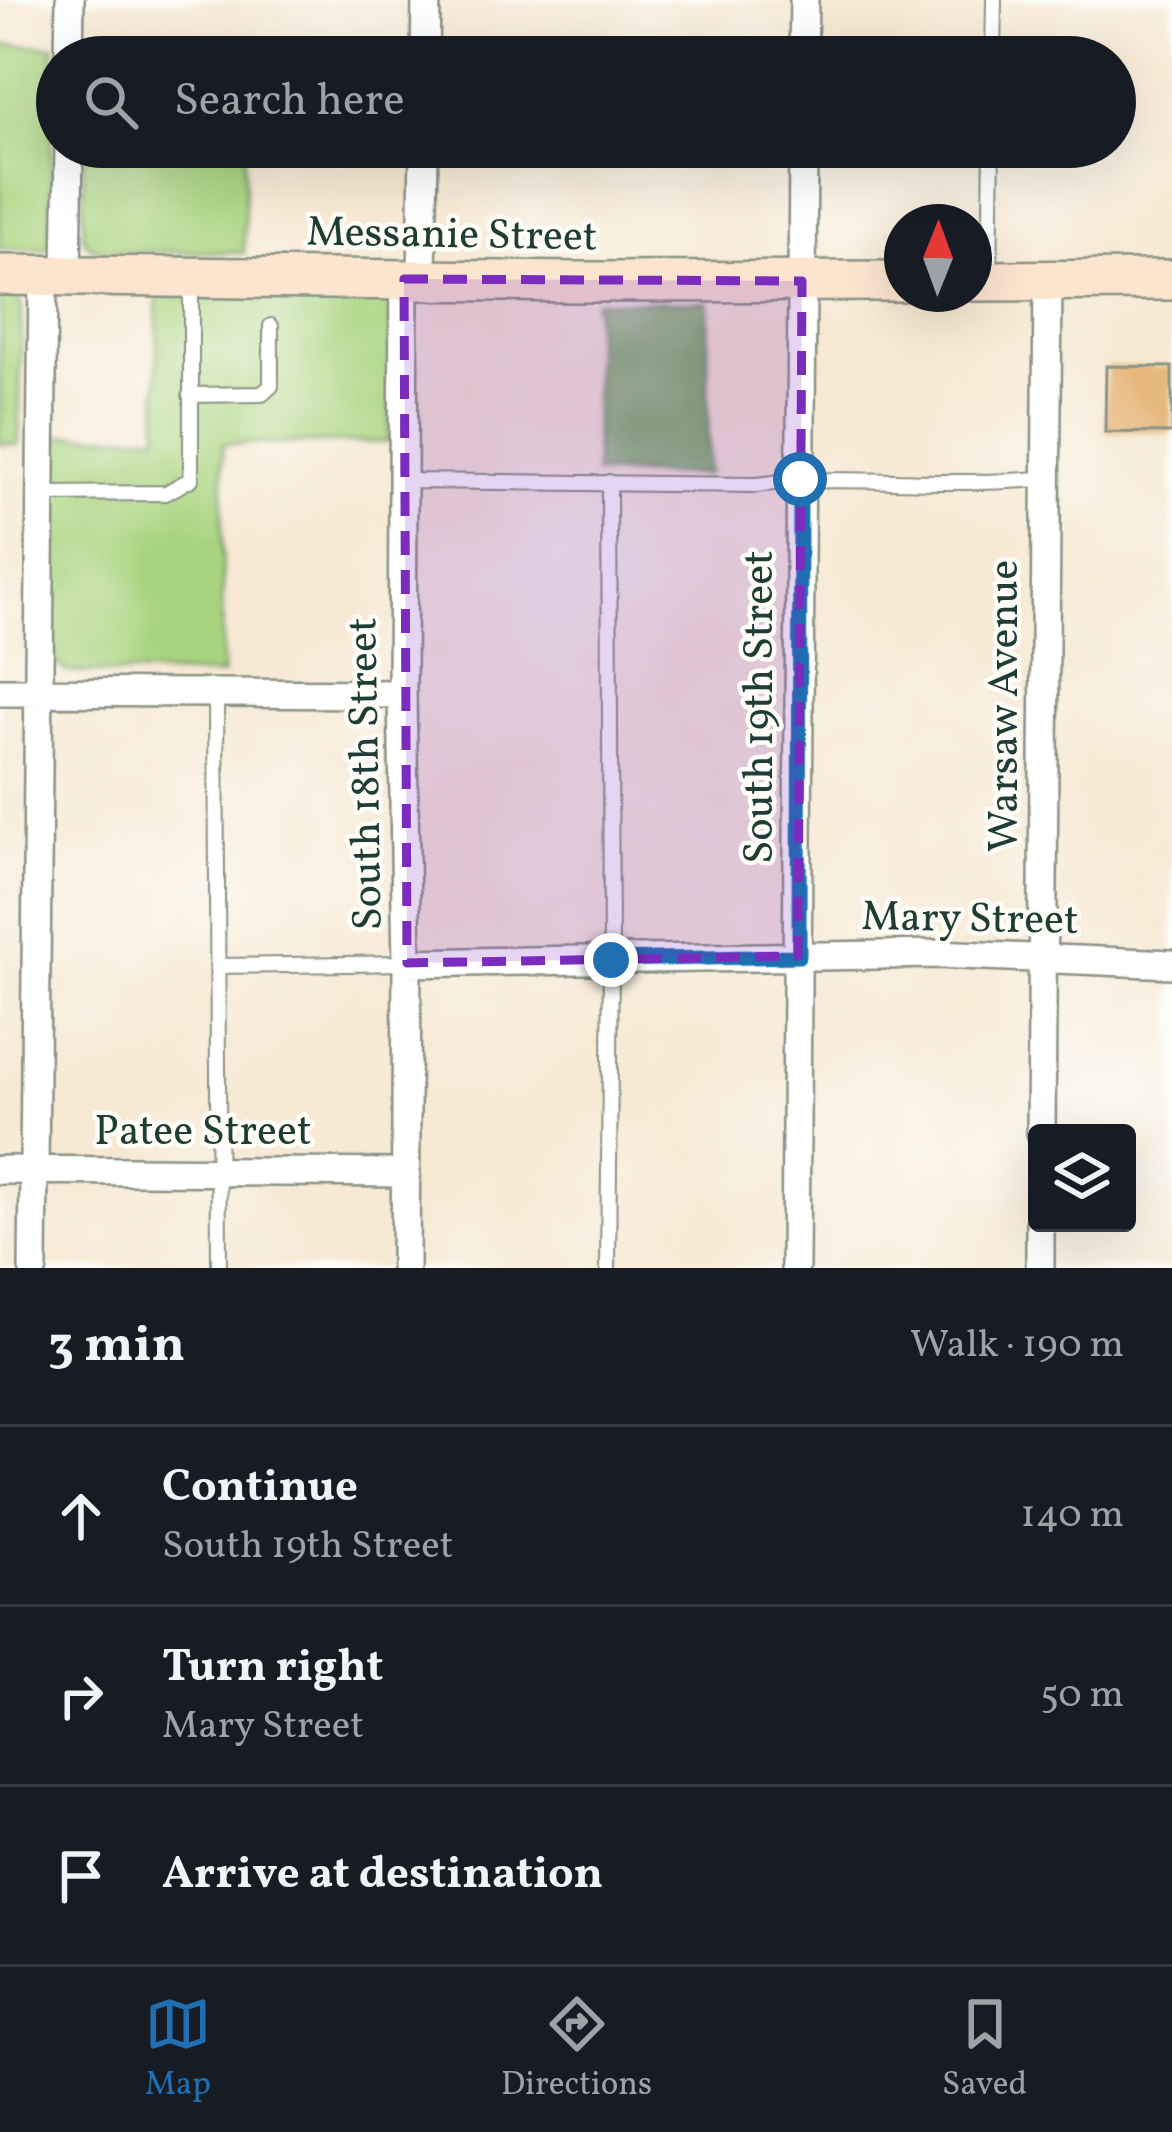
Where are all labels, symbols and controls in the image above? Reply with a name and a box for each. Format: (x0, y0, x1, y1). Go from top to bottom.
search box (36, 36, 1136, 168)
icon: search (78, 69, 144, 135)
text: Search here (174, 71, 405, 134)
street label: Messanie Street (306, 204, 598, 269)
north arrow (884, 204, 992, 312)
route start (773, 452, 827, 506)
street label: South 19th Street (732, 550, 791, 864)
street label: Warsaw Avenue (977, 560, 1036, 852)
street label: South 18th Street (335, 617, 400, 931)
street label: Mary Street (861, 889, 1079, 952)
route end (584, 933, 638, 987)
street label: Patee Street (94, 1104, 312, 1163)
map controls (1028, 1124, 1136, 1232)
button: layers (1028, 1124, 1136, 1232)
text: 3 min (48, 1311, 185, 1382)
text: Walk · 190 m (910, 1319, 1124, 1373)
text: Continue (162, 1457, 358, 1520)
icon: ahead (48, 1483, 114, 1549)
text: 140 m (1021, 1489, 1124, 1543)
text: South 19th Street (162, 1520, 453, 1574)
text: Turn right (162, 1637, 383, 1700)
icon: right (48, 1663, 114, 1729)
text: 50 m (1040, 1669, 1124, 1723)
text: Mary Street (162, 1700, 364, 1754)
icon: arrive (48, 1843, 114, 1909)
text: Arrive at destination (162, 1844, 603, 1907)
tab: Map (145, 1991, 211, 2109)
tab: Directions (501, 1991, 652, 2109)
tab: Saved (942, 1991, 1027, 2109)

